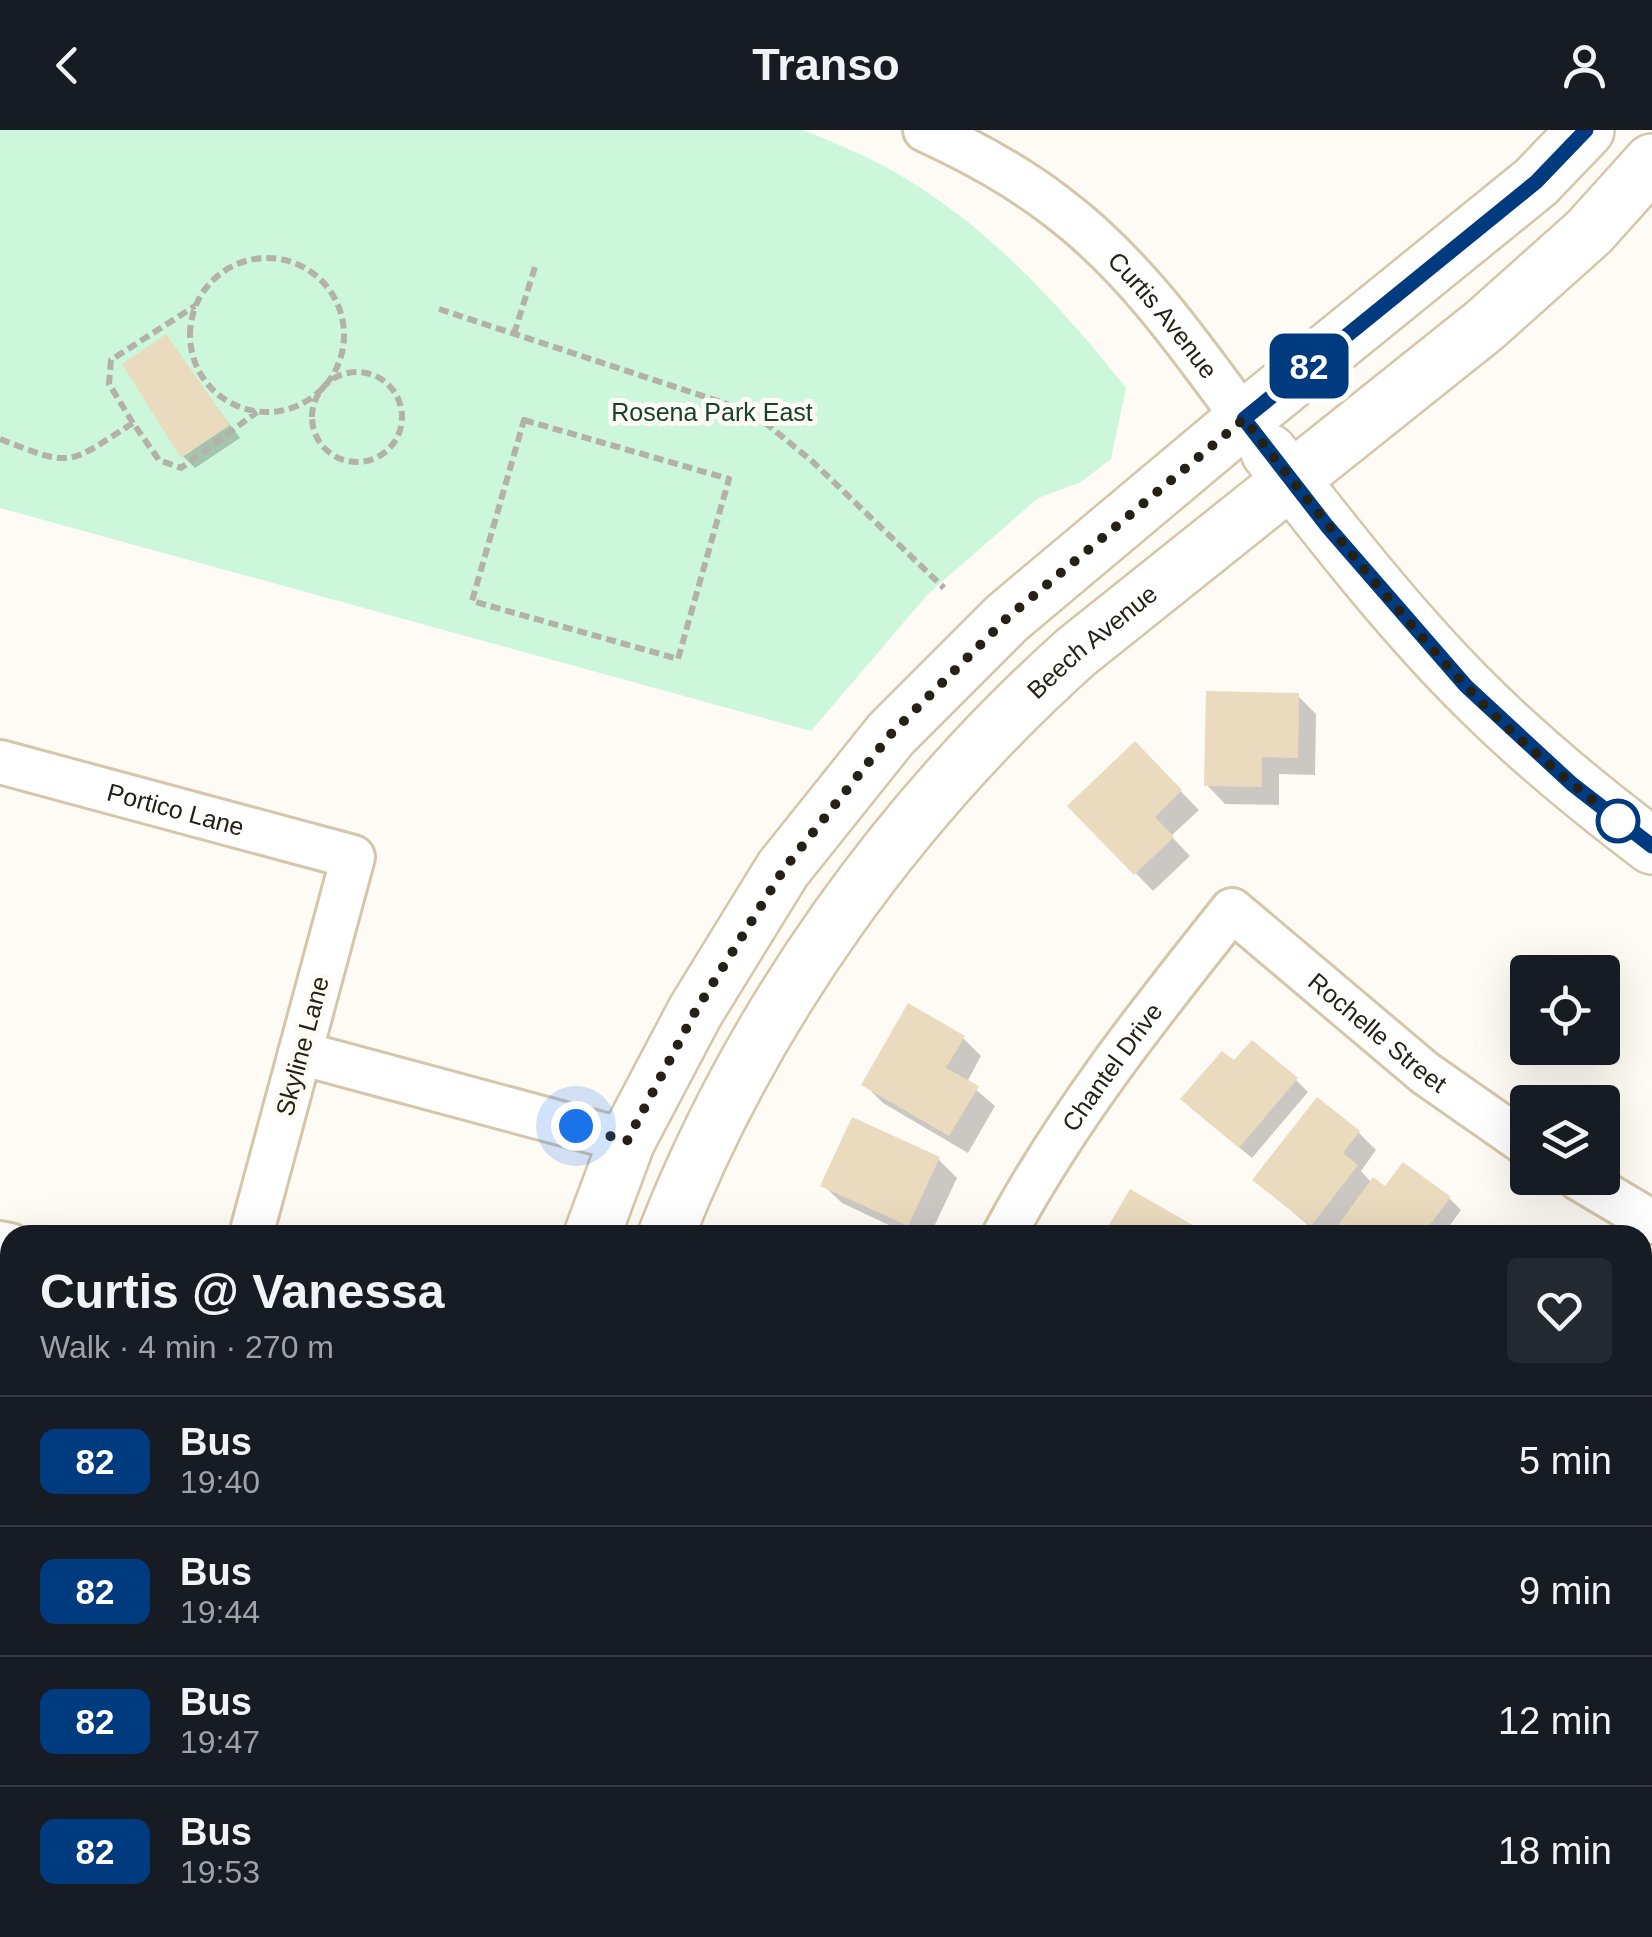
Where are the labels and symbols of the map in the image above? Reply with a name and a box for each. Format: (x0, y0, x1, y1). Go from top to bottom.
street label: Curtis Avenue (1103, 246, 1223, 384)
line badge: 82 (1264, 334, 1354, 398)
park label: Rosena Park East (611, 398, 813, 426)
street label: Beech Avenue (1021, 579, 1162, 704)
street label: Portico Lane (104, 778, 247, 841)
unlabelled marker (1597, 800, 1639, 842)
street label: Rochelle Street (1303, 967, 1452, 1098)
street label: Skyline Lane (270, 973, 334, 1119)
street label: Chantel Drive (1056, 997, 1168, 1136)
your location (551, 1101, 601, 1151)

